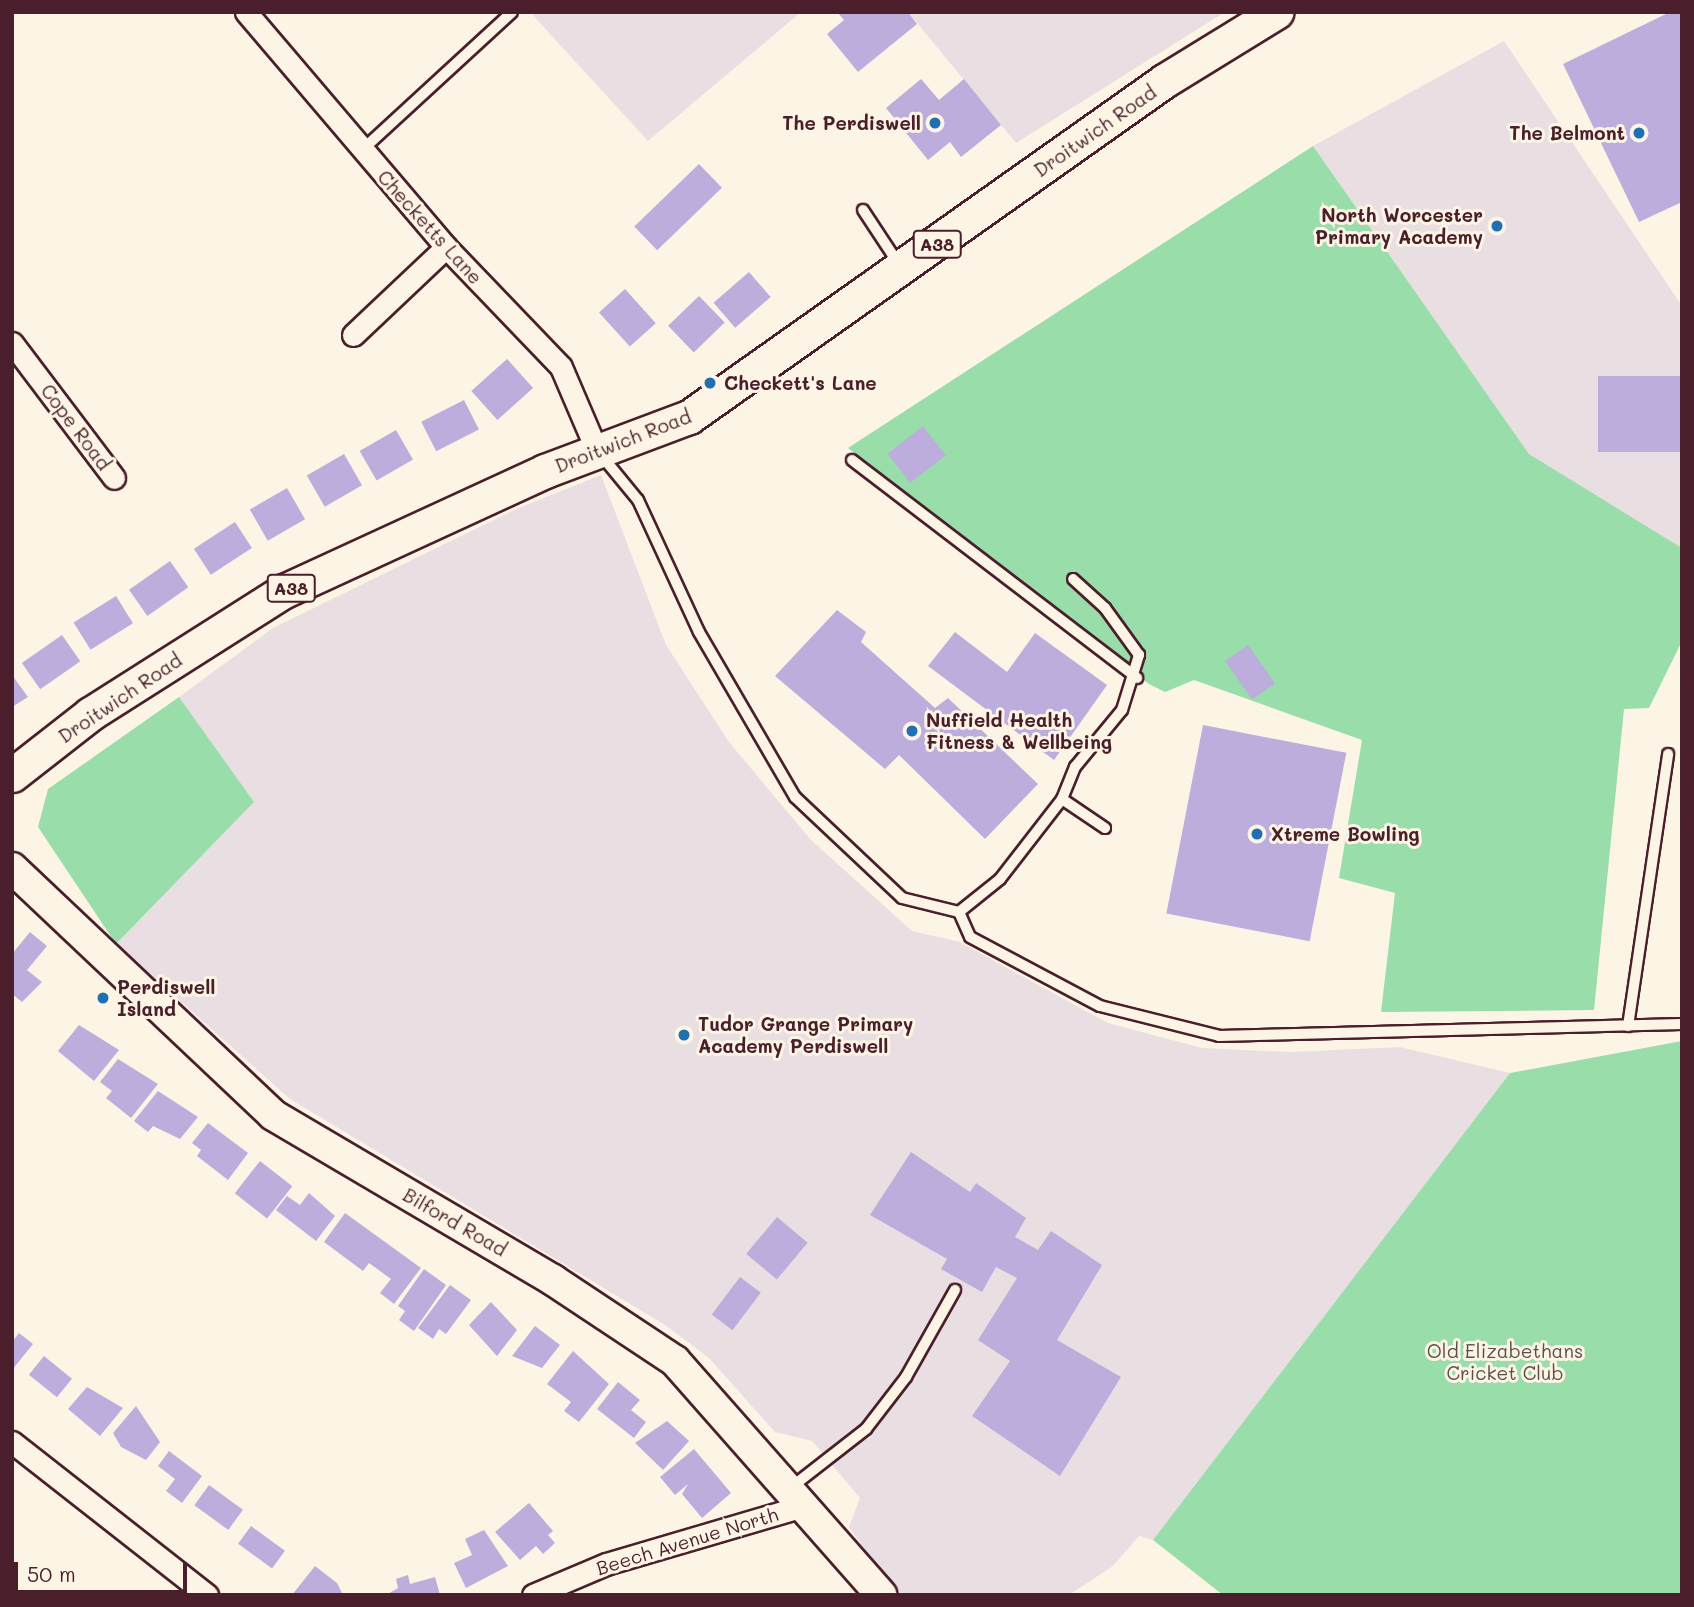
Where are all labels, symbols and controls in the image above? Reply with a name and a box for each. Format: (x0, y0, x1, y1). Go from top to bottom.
street label: Droitwich Road (1030, 80, 1160, 182)
place label: The Perdiswell (782, 112, 921, 134)
marker: The Perdiswell (927, 115, 943, 131)
place label: The Belmont (1509, 122, 1625, 144)
marker: The Belmont (1631, 125, 1647, 141)
street label: Checketts Lane (373, 165, 487, 289)
place label: North Worcester Primary Academy (1315, 204, 1483, 248)
marker: North Worcester Primary Academy (1489, 218, 1505, 234)
road number: A38 (912, 230, 962, 258)
place label: Checkett's Lane (724, 372, 877, 394)
marker: Checkett's Lane (702, 375, 718, 391)
street label: Cope Road (36, 380, 116, 474)
street label: Droitwich Road (552, 405, 694, 477)
road number: A38 (266, 574, 316, 602)
street label: Droitwich Road (54, 648, 186, 748)
place label: Nuffield Health Fitness & Wellbeing (926, 709, 1112, 753)
marker: Nuffield Health Fitness & Wellbeing (904, 723, 920, 739)
place label: Xtreme Bowling (1271, 823, 1420, 845)
marker: Xtreme Bowling (1249, 826, 1265, 842)
place label: Perdiswell Island (117, 976, 215, 1020)
marker: Perdiswell Island (95, 990, 111, 1006)
place label: Tudor Grange Primary Academy Perdiswell (698, 1013, 913, 1057)
marker: Tudor Grange Primary Academy Perdiswell (676, 1027, 692, 1043)
street label: Bilford Road (399, 1183, 511, 1261)
park label: Old Elizabethans Cricket Club (1427, 1340, 1583, 1384)
street label: Beech Avenue North (593, 1502, 781, 1580)
scale bar (18, 1548, 191, 1592)
text: 50 m (27, 1560, 76, 1587)

